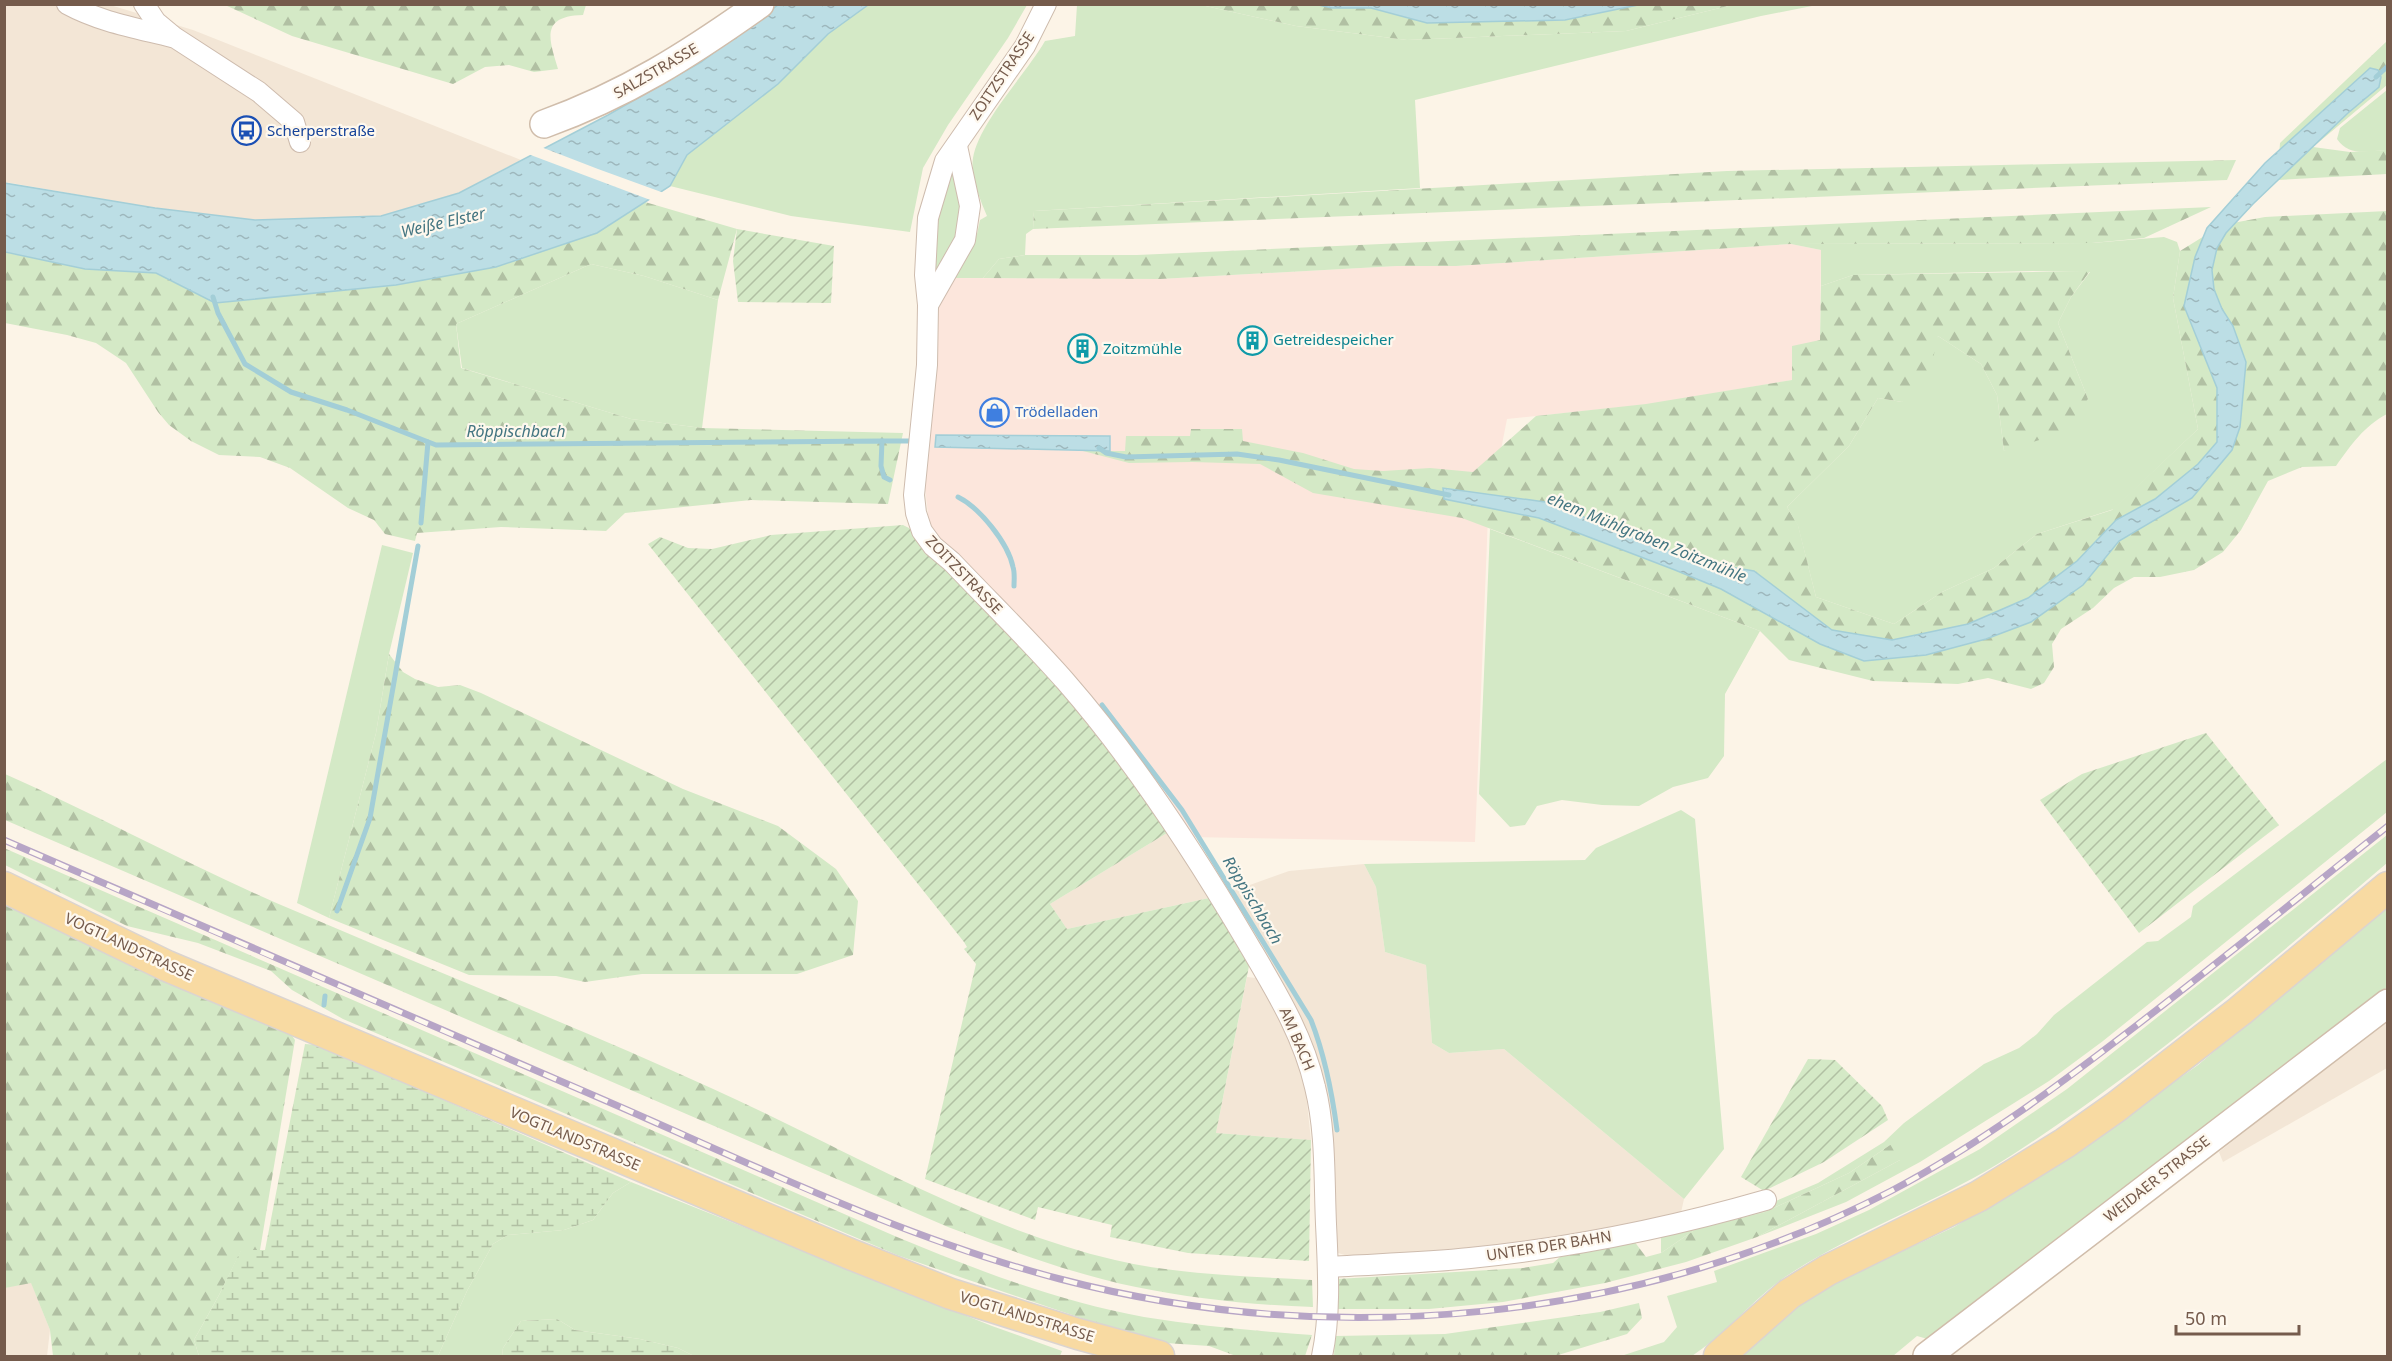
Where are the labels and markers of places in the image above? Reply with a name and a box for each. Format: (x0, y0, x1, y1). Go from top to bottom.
bus stop icon: Scherperstraße (230, 115, 262, 147)
place label: Scherperstraße (267, 120, 375, 140)
building icon: Getreidespeicher (1236, 324, 1268, 356)
place label: Getreidespeicher (1273, 329, 1394, 349)
building icon: Zoitzmühle (1066, 333, 1098, 365)
place label: Zoitzmühle (1103, 338, 1182, 358)
shop icon: Trödelladen (978, 396, 1010, 428)
place label: Trödelladen (1015, 401, 1098, 421)

